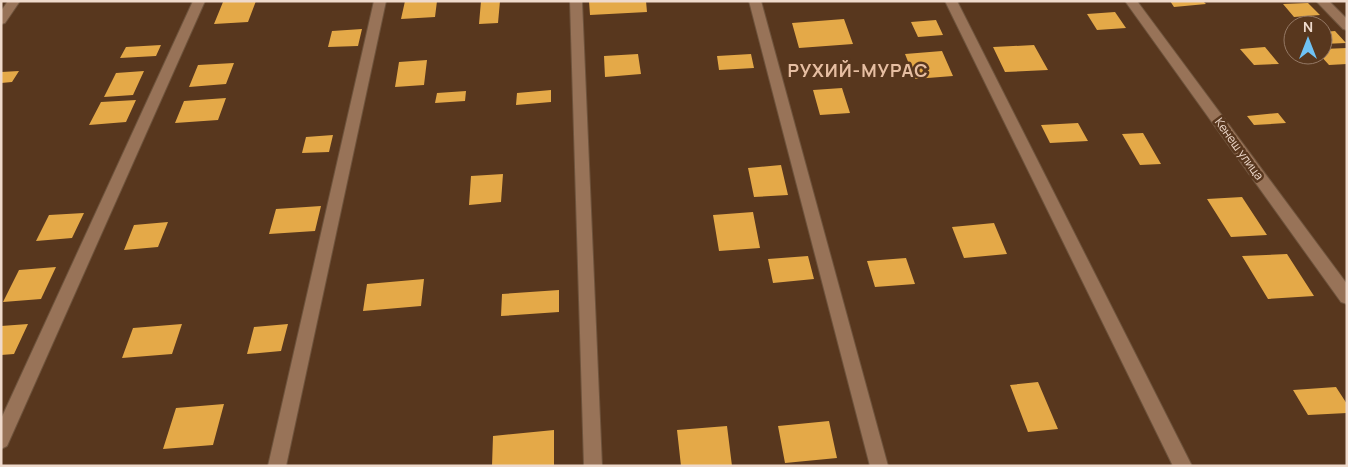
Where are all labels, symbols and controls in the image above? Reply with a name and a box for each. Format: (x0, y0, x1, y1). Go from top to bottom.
north arrow (1283, 15, 1333, 65)
text: N (1303, 17, 1313, 36)
district label: РУХИЙ-МУРАС (787, 58, 929, 82)
street label: Кенеш улица (1211, 114, 1268, 183)

